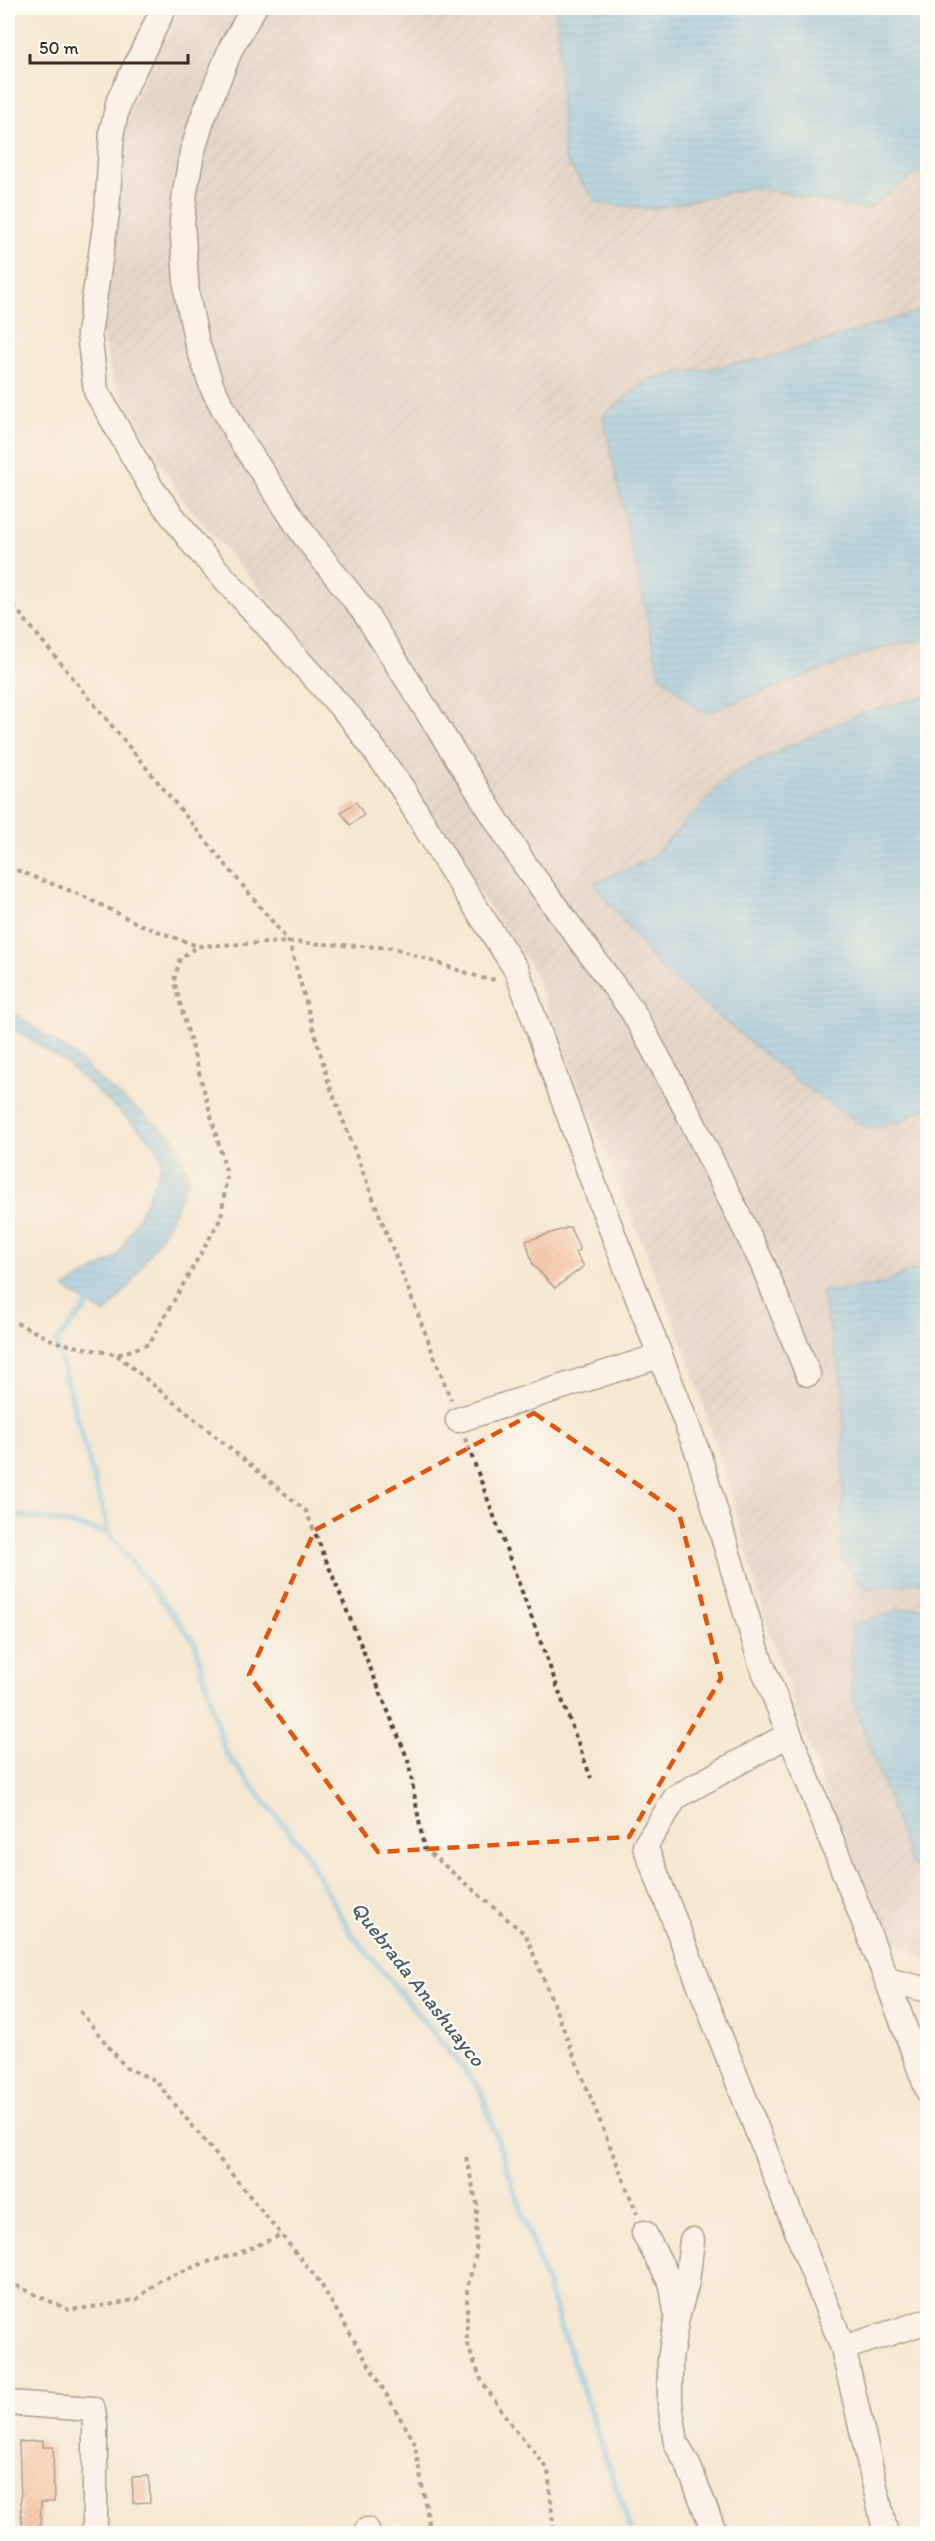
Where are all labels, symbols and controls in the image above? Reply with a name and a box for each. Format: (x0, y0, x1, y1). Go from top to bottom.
scale bar (30, 27, 188, 65)
text: 50 m (39, 37, 79, 59)
water label: Quebrada Anashuayco (346, 1896, 491, 2072)

